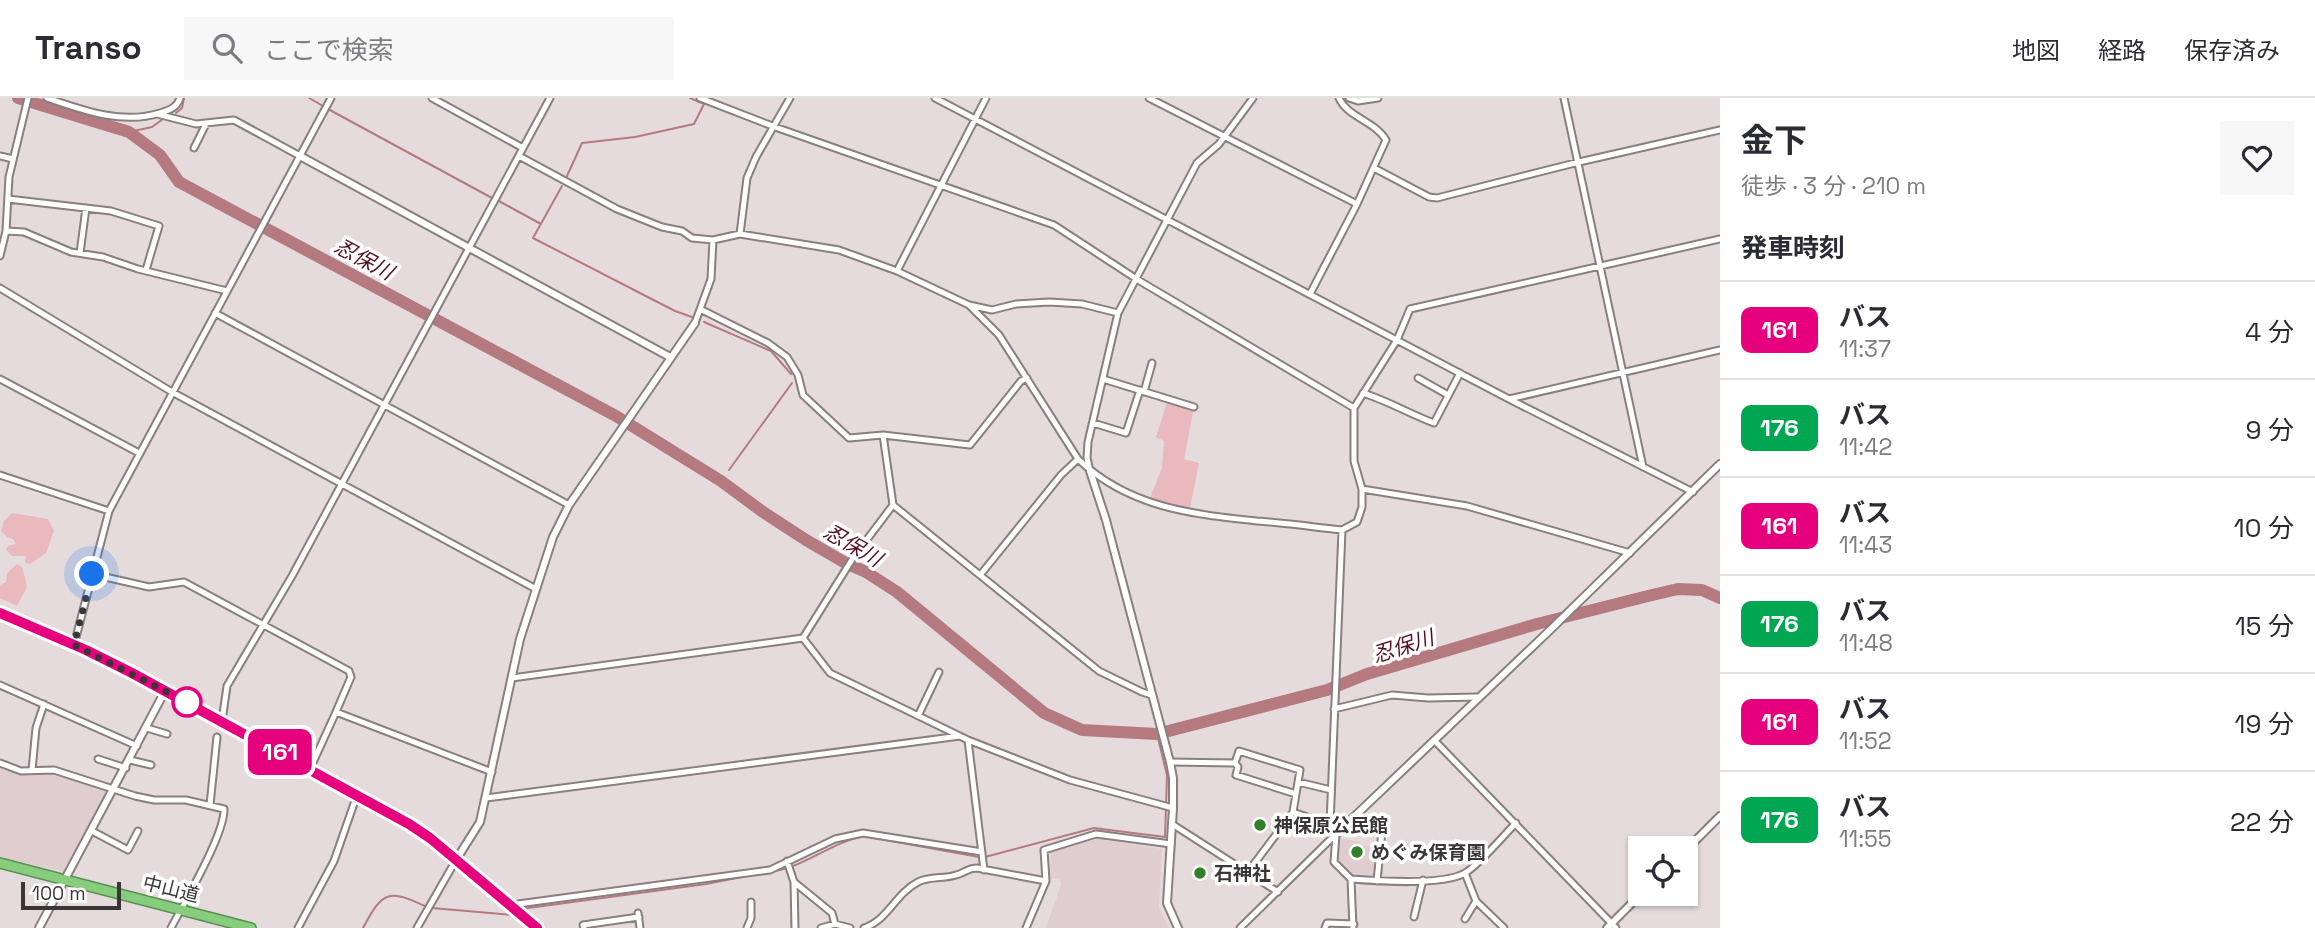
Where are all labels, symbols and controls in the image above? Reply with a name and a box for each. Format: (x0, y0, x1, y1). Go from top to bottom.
search box (184, 17, 674, 80)
text: Transo (35, 27, 142, 69)
icon: search (208, 29, 246, 67)
text: ここで検索 (264, 33, 394, 67)
text: 地図 (2012, 35, 2060, 66)
text: 経路 (2098, 35, 2146, 66)
text: 保存済み (2184, 35, 2280, 66)
text: 金下 (1741, 120, 1807, 162)
button: heart (2220, 121, 2294, 195)
text: 徒歩 · 3 分 · 210 m (1741, 171, 1926, 201)
text: 発車時刻 (1741, 231, 1845, 265)
water label: 忍保川 (330, 232, 400, 287)
text: バス (1839, 300, 1891, 334)
text: 161 (1761, 314, 1798, 345)
text: 4 分 (2245, 315, 2294, 349)
text: 11:37 (1839, 334, 1891, 364)
text: バス (1839, 398, 1891, 432)
text: 176 (1760, 412, 1799, 443)
text: 9 分 (2245, 413, 2294, 447)
text: 11:42 (1839, 432, 1892, 462)
text: バス (1839, 496, 1891, 530)
text: 161 (1761, 510, 1798, 541)
text: 10 分 (2234, 511, 2294, 545)
water label: 忍保川 (819, 518, 889, 573)
text: 11:43 (1839, 530, 1892, 560)
your location (74, 556, 109, 591)
text: バス (1839, 594, 1891, 628)
text: 176 (1760, 608, 1799, 639)
text: 15 分 (2235, 609, 2294, 643)
water label: 忍保川 (1369, 623, 1439, 669)
text: 11:48 (1839, 628, 1893, 658)
unlabelled marker (172, 687, 202, 717)
text: バス (1839, 692, 1891, 726)
text: 161 (1761, 706, 1798, 737)
text: 19 分 (2235, 707, 2294, 741)
text: 11:52 (1839, 726, 1892, 756)
line badge: 161 (240, 729, 320, 775)
text: 161 (262, 736, 298, 767)
text: バス (1839, 790, 1891, 824)
text: 176 (1760, 804, 1799, 835)
text: 22 分 (2230, 805, 2294, 839)
place label: 神保原公民館 (1274, 813, 1388, 838)
marker: 神保原公民館 (1252, 817, 1268, 833)
text: 11:55 (1839, 824, 1892, 854)
map controls (1628, 836, 1698, 906)
button: locate (1628, 836, 1698, 906)
place label: めぐみ保育園 (1371, 840, 1486, 865)
marker: めぐみ保育園 (1349, 844, 1365, 860)
place label: 石神社 (1214, 861, 1271, 886)
marker: 石神社 (1192, 865, 1208, 881)
street label: 中山道 (140, 870, 202, 908)
scale bar (21, 879, 121, 911)
text: 100 m (32, 881, 86, 906)

